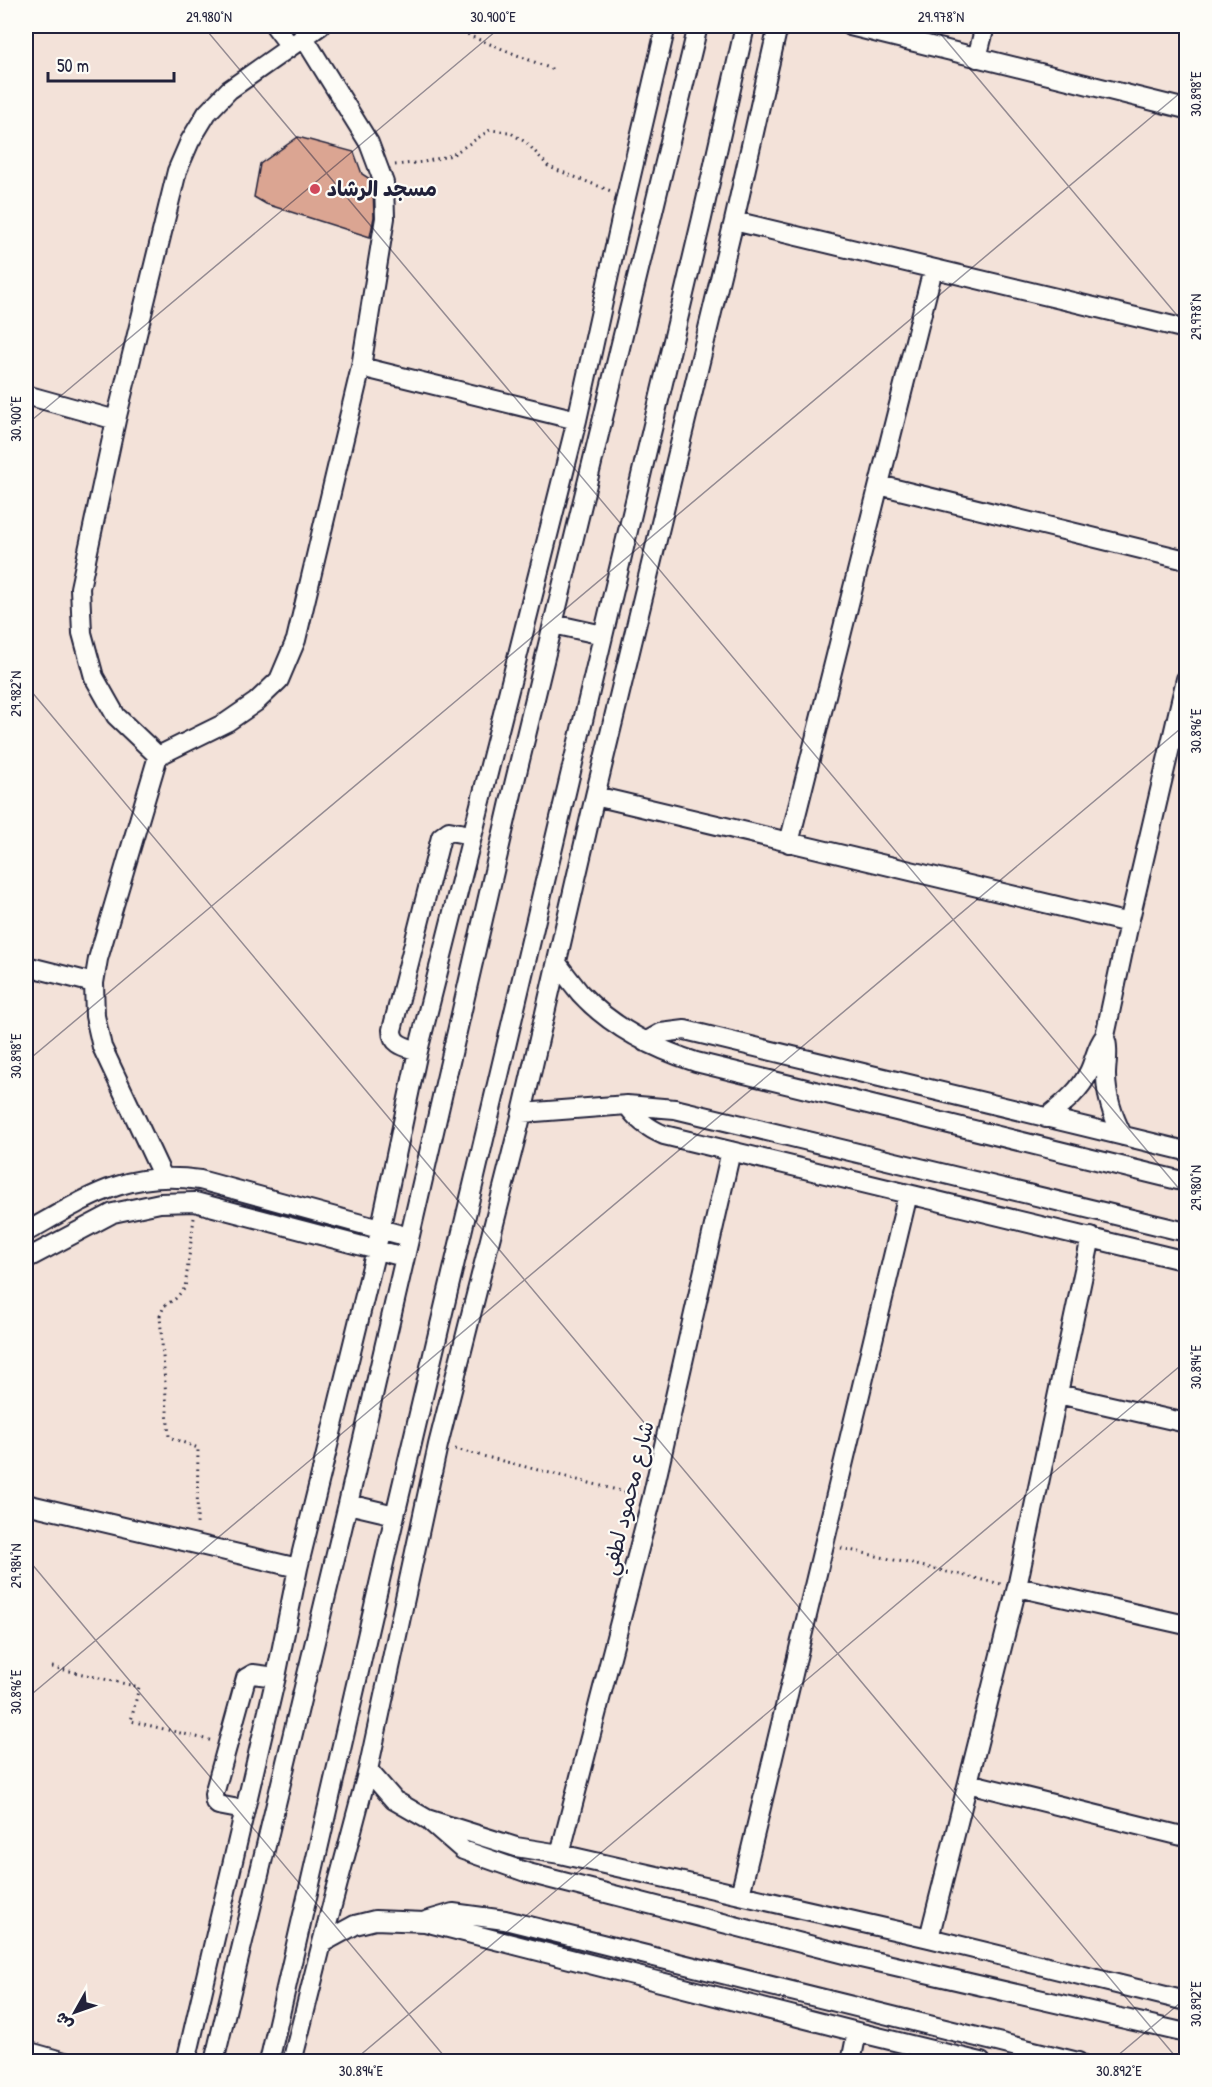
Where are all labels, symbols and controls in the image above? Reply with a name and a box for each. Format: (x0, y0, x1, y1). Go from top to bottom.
text: 29.980°N (186, 6, 232, 27)
text: 30.900°E (470, 6, 516, 27)
text: 29.978°N (918, 6, 964, 27)
scale bar (48, 45, 174, 83)
text: 50 m (57, 53, 89, 78)
text: 30.898°E (1185, 71, 1206, 117)
place label: مسجد الرشاد (327, 174, 437, 203)
marker: مسجد الرشاد (308, 182, 322, 196)
text: 29.978°N (1185, 294, 1206, 340)
text: 30.900°E (5, 396, 26, 442)
text: 29.982°N (5, 671, 26, 717)
text: 30.896°E (1185, 708, 1206, 753)
text: 30.898°E (5, 1033, 26, 1079)
text: 29.980°N (1185, 1165, 1206, 1211)
text: 30.894°E (1185, 1344, 1206, 1389)
street label: شارع محمود لطفي (594, 1418, 666, 1579)
text: 29.984°N (5, 1544, 26, 1588)
text: 30.896°E (5, 1669, 26, 1714)
text: 30.892°E (1185, 1981, 1206, 2027)
north arrow (45, 1982, 105, 2042)
text: ش (49, 2008, 78, 2035)
text: 30.894°E (339, 2060, 384, 2081)
text: 30.892°E (1096, 2060, 1142, 2081)

